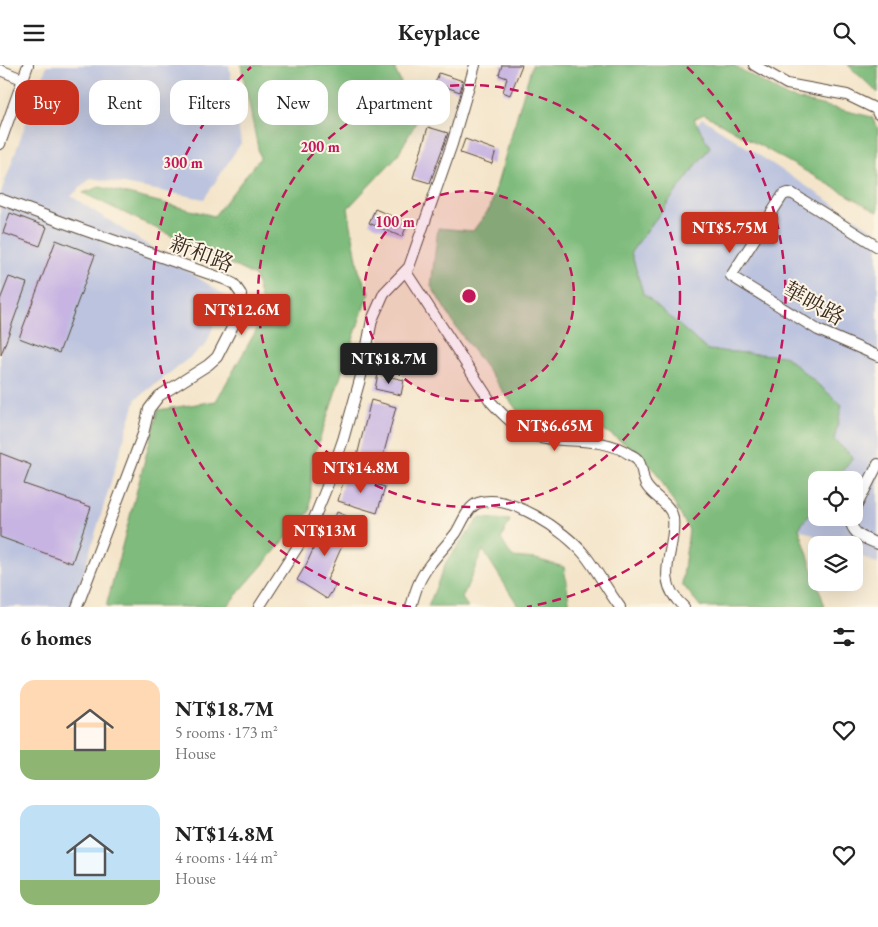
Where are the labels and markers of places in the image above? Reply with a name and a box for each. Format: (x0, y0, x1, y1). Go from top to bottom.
pin: NT$5.75M (678, 211, 782, 254)
centre of rings (460, 287, 478, 305)
pin: NT$12.6M (190, 293, 294, 336)
pin: NT$18.7M (337, 343, 441, 385)
pin: NT$6.65M (503, 409, 607, 452)
pin: NT$14.8M (309, 451, 413, 494)
pin: NT$13M (284, 515, 366, 557)

